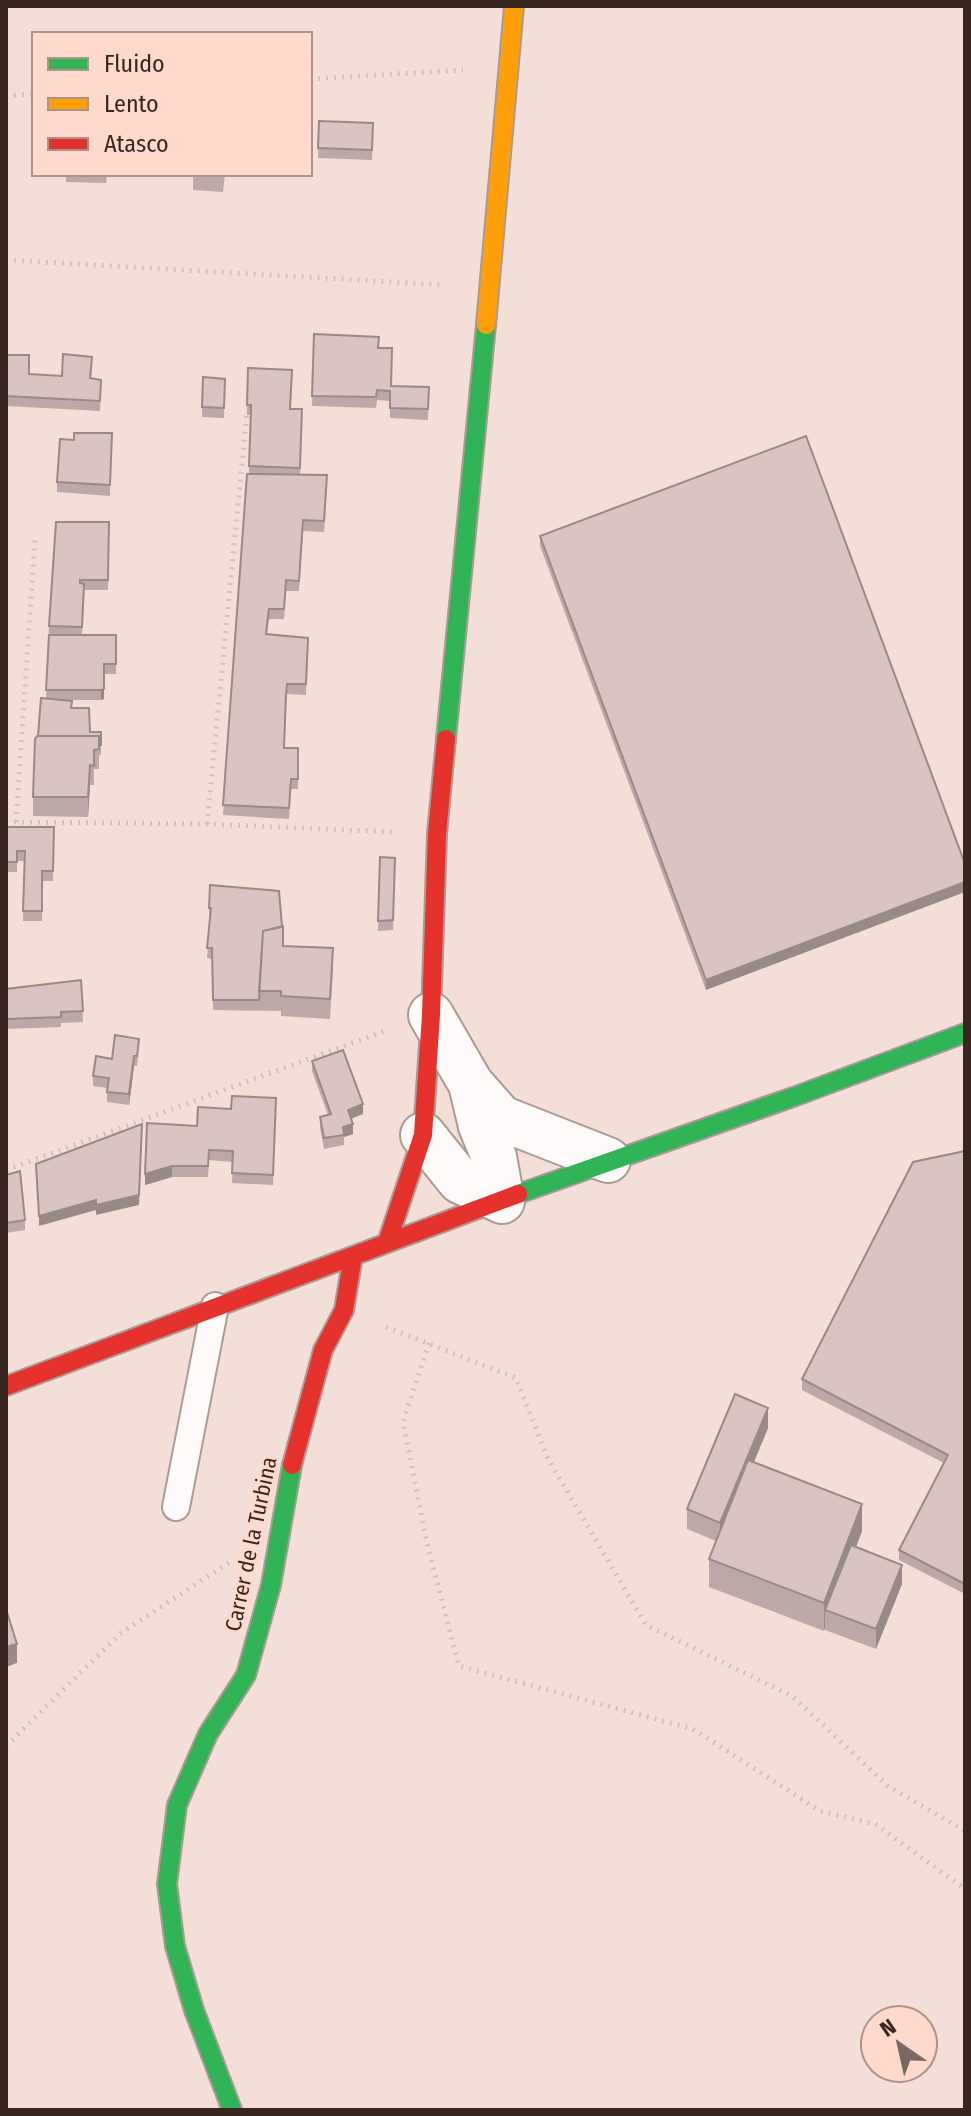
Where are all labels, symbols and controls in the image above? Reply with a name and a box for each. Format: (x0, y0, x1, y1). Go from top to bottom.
legend (32, 32, 312, 176)
text: Fluido (104, 50, 165, 78)
text: Lento (104, 90, 159, 118)
text: Atasco (104, 130, 169, 158)
street label: Carrer de la Turbina (219, 1454, 283, 1634)
north arrow (859, 2004, 939, 2084)
text: N (875, 2013, 901, 2043)

